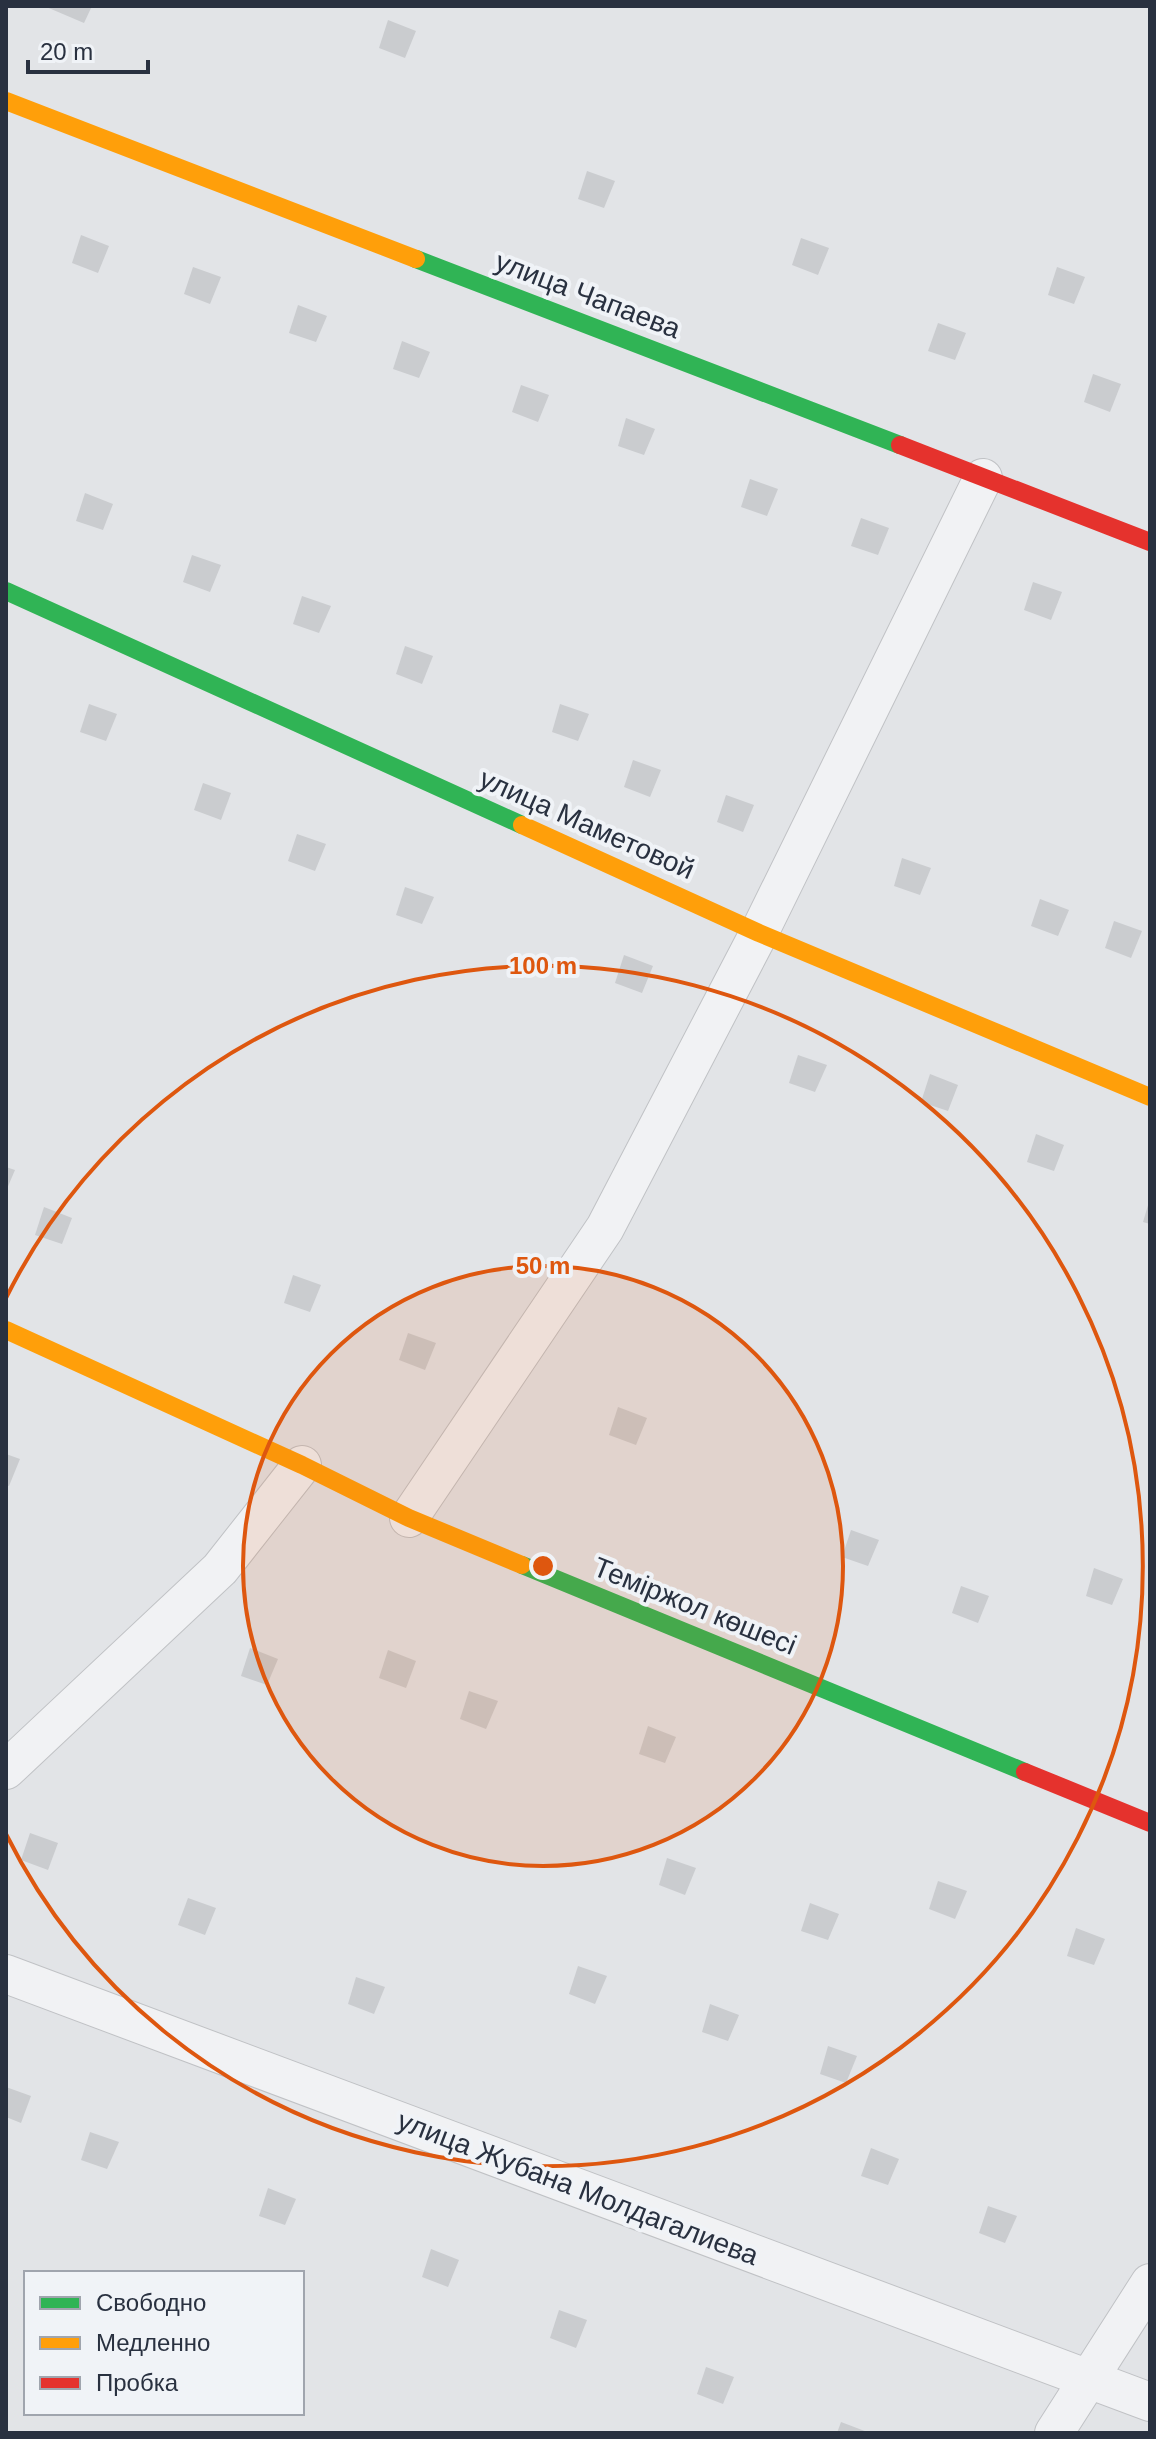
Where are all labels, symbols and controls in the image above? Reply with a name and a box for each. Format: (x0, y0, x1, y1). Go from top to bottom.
scale bar (28, 24, 148, 74)
text: 20 m (40, 38, 93, 65)
street label: улица Чапаева (491, 246, 685, 345)
street label: улица Маметовой (475, 763, 699, 885)
text: 100 m (509, 952, 577, 979)
text: 50 m (516, 1252, 570, 1279)
street label: Теміржол көшесі (589, 1551, 801, 1661)
centre of rings (529, 1552, 557, 1580)
street label: улица Жубана Молдагалиева (393, 2105, 763, 2271)
legend (24, 2271, 304, 2415)
text: Свободно (96, 2289, 206, 2316)
text: Медленно (96, 2329, 210, 2356)
text: Пробка (96, 2369, 179, 2396)

